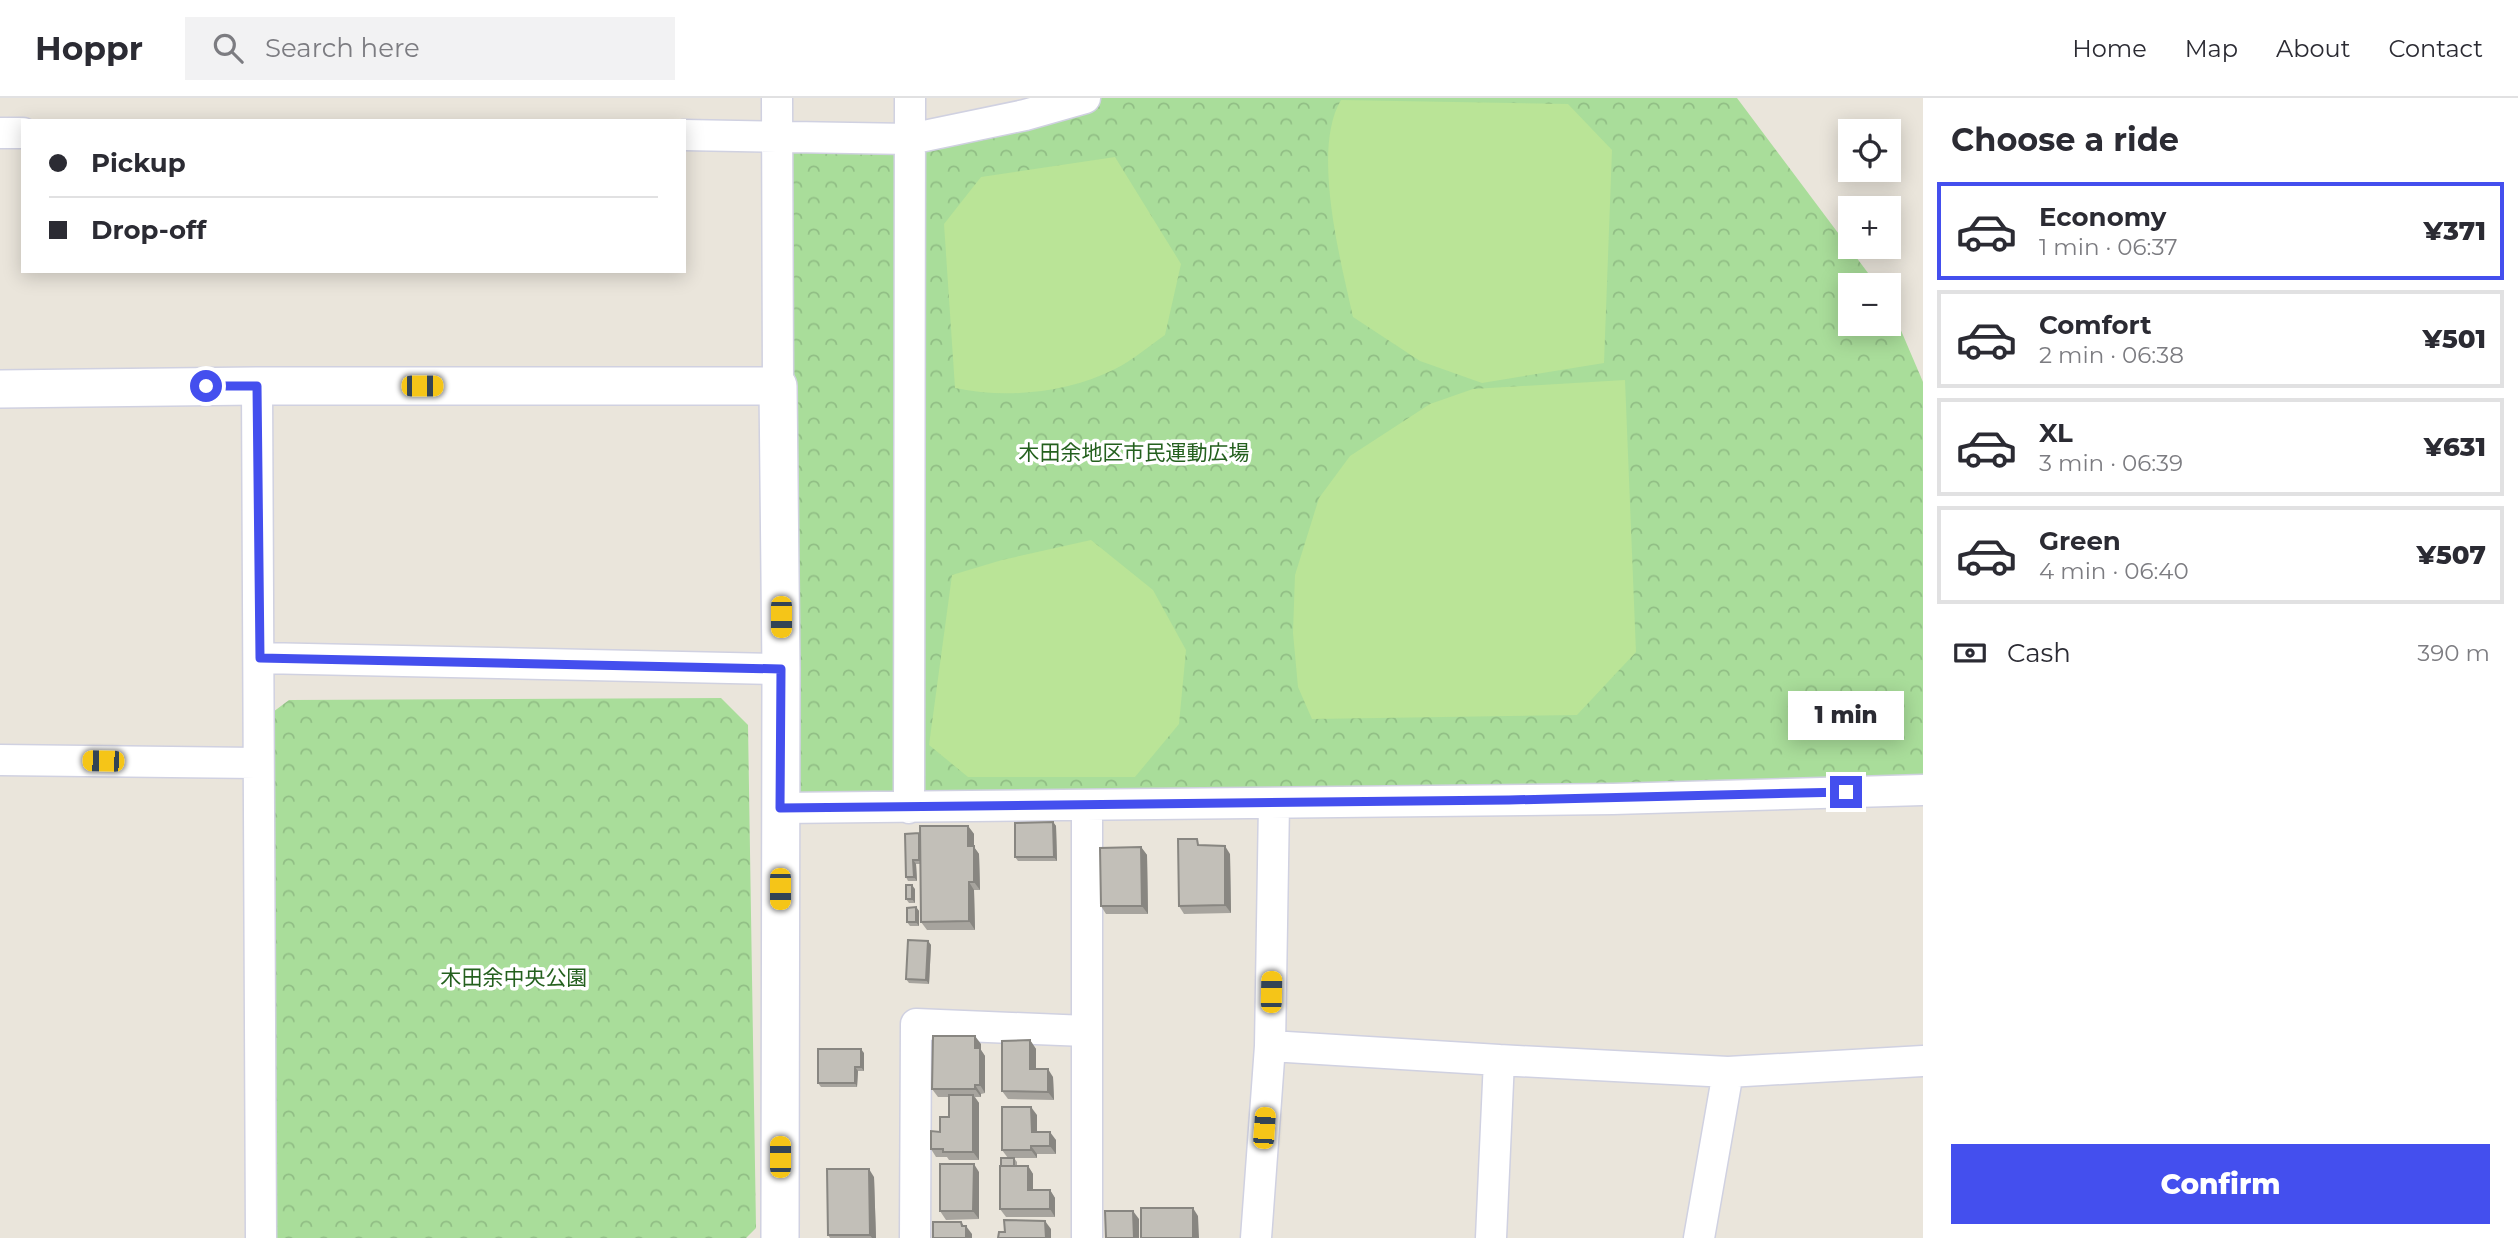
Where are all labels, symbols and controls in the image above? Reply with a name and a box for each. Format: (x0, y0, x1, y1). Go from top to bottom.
search box (185, 17, 675, 80)
text: Hoppr (35, 28, 143, 68)
icon: search (209, 29, 247, 67)
text: Search here (265, 32, 420, 64)
text: Home (2072, 34, 2147, 63)
text: Map (2185, 34, 2238, 63)
text: About (2276, 34, 2350, 63)
text: Contact (2388, 34, 2483, 63)
map controls (1838, 119, 1901, 336)
button: locate (1838, 119, 1901, 182)
text: Choose a ride (1951, 120, 2179, 159)
text: Pickup (91, 147, 186, 179)
button: + (1838, 196, 1901, 259)
icon: car (1955, 200, 2018, 263)
text: Economy (2039, 201, 2166, 233)
text: Drop-off (91, 214, 206, 246)
text: ¥371 (2423, 215, 2486, 247)
text: 1 min · 06:37 (2039, 233, 2178, 261)
button: − (1838, 273, 1901, 336)
icon: car (1955, 308, 2018, 371)
text: Comfort (2039, 309, 2151, 341)
text: ¥501 (2422, 323, 2486, 355)
text: 2 min · 06:38 (2039, 341, 2184, 369)
route start (190, 370, 222, 402)
car (402, 376, 444, 397)
icon: car (1955, 416, 2018, 479)
text: XL (2039, 417, 2073, 449)
text: ¥631 (2424, 431, 2486, 463)
park label: 木田余地区市民運動広場 (1019, 440, 1250, 465)
text: 3 min · 06:39 (2039, 449, 2183, 477)
icon: car (1955, 524, 2018, 587)
text: Green (2039, 525, 2121, 557)
text: ¥507 (2416, 539, 2486, 571)
text: 4 min · 06:40 (2039, 557, 2189, 585)
car (771, 596, 792, 638)
icon: cash (1951, 634, 1989, 672)
text: Cash (2007, 637, 2071, 669)
text: 390 m (2417, 639, 2490, 667)
callout: 1 min (1788, 690, 1904, 740)
text: 1 min (1814, 701, 1878, 729)
car (82, 750, 125, 772)
route end (1830, 776, 1862, 808)
car (770, 868, 791, 910)
park label: 木田余中央公園 (441, 965, 588, 990)
car (1261, 971, 1282, 1013)
car (1253, 1106, 1276, 1150)
car (770, 1136, 791, 1178)
button: Confirm (1951, 1144, 2490, 1224)

